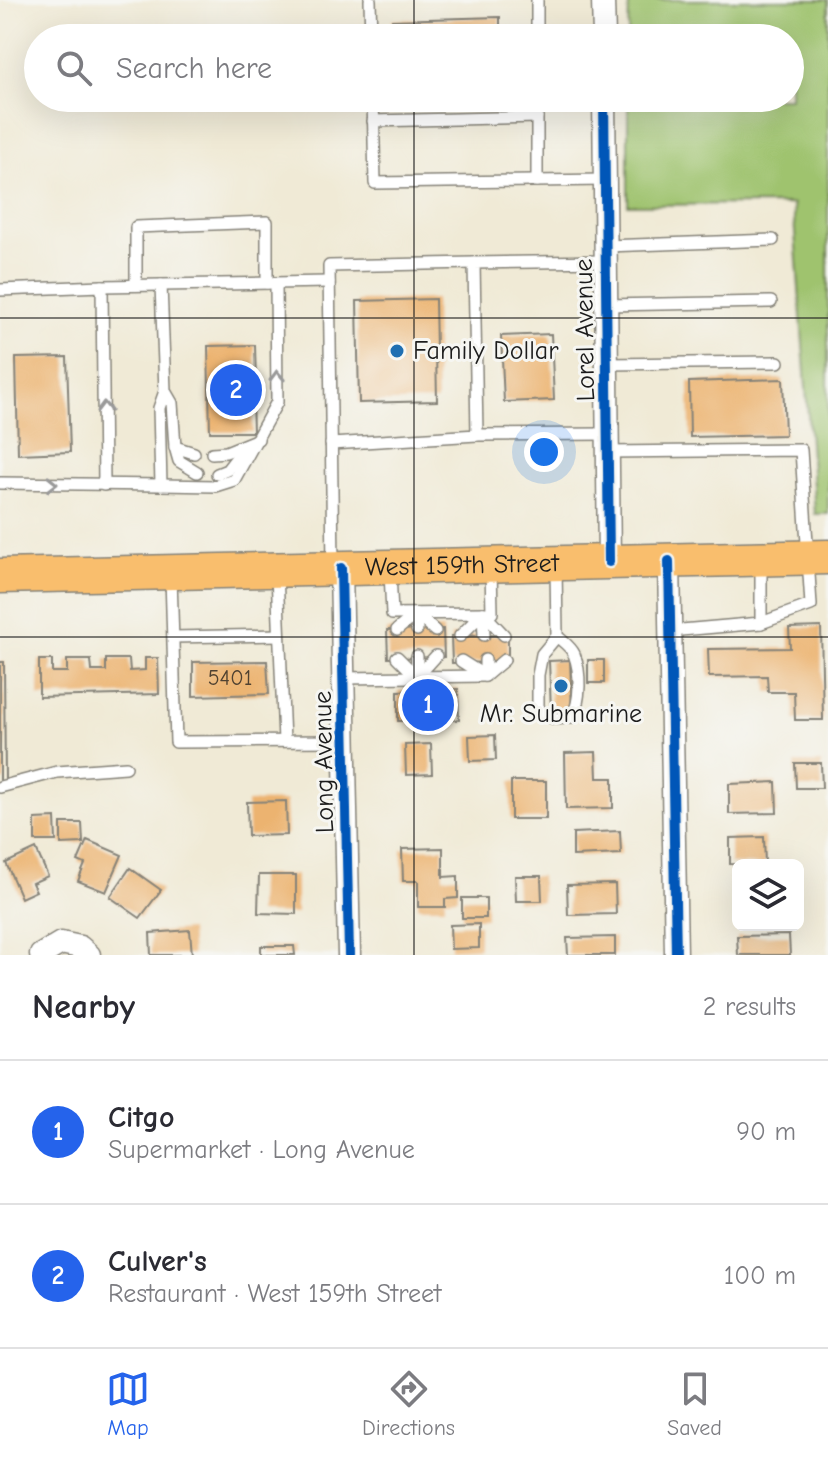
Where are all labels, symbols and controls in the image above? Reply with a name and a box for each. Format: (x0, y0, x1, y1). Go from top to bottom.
search box (24, 24, 804, 112)
icon: search (52, 46, 96, 90)
text: Search here (116, 51, 272, 86)
street label: Lorel Avenue (569, 258, 601, 402)
place label: Family Dollar (413, 336, 559, 366)
marker: Family Dollar (388, 342, 406, 360)
pin: 2 (210, 360, 262, 420)
one-way arrow (268, 369, 286, 382)
one-way arrow (95, 400, 112, 413)
your location (524, 432, 564, 472)
one-way arrow (46, 475, 59, 493)
street label: West 159th Street (364, 548, 561, 583)
house number: 5401 (208, 665, 252, 691)
pin: 1 (402, 675, 454, 735)
marker: Mr. Submarine (552, 677, 570, 695)
street label: Long Avenue (308, 691, 340, 833)
place label: Mr. Submarine (480, 699, 642, 729)
map controls (732, 859, 804, 931)
button: layers (732, 859, 804, 931)
text: Nearby (32, 987, 135, 1027)
text: 2 results (703, 992, 796, 1022)
text: Citgo (108, 1100, 174, 1135)
text: 1 (53, 1117, 63, 1147)
text: 90 m (736, 1117, 796, 1147)
text: Supermarket · Long Avenue (108, 1135, 415, 1165)
text: Culver's (108, 1244, 207, 1279)
text: 2 (52, 1261, 64, 1291)
text: 100 m (724, 1261, 796, 1291)
text: Restaurant · West 159th Street (108, 1279, 442, 1309)
tab: Map (106, 1367, 150, 1441)
tab: Directions (362, 1367, 455, 1441)
tab: Saved (667, 1367, 722, 1441)

